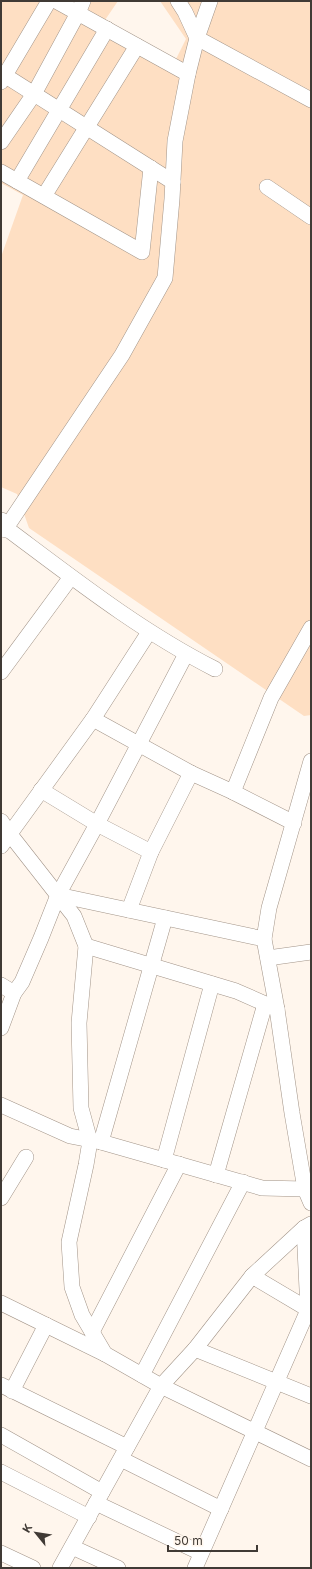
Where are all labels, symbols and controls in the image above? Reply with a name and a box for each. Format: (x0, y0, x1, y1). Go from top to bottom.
north arrow (16, 1513, 56, 1553)
text: K (19, 1521, 35, 1535)
scale bar (168, 1527, 257, 1553)
text: 50 m (174, 1533, 203, 1548)

